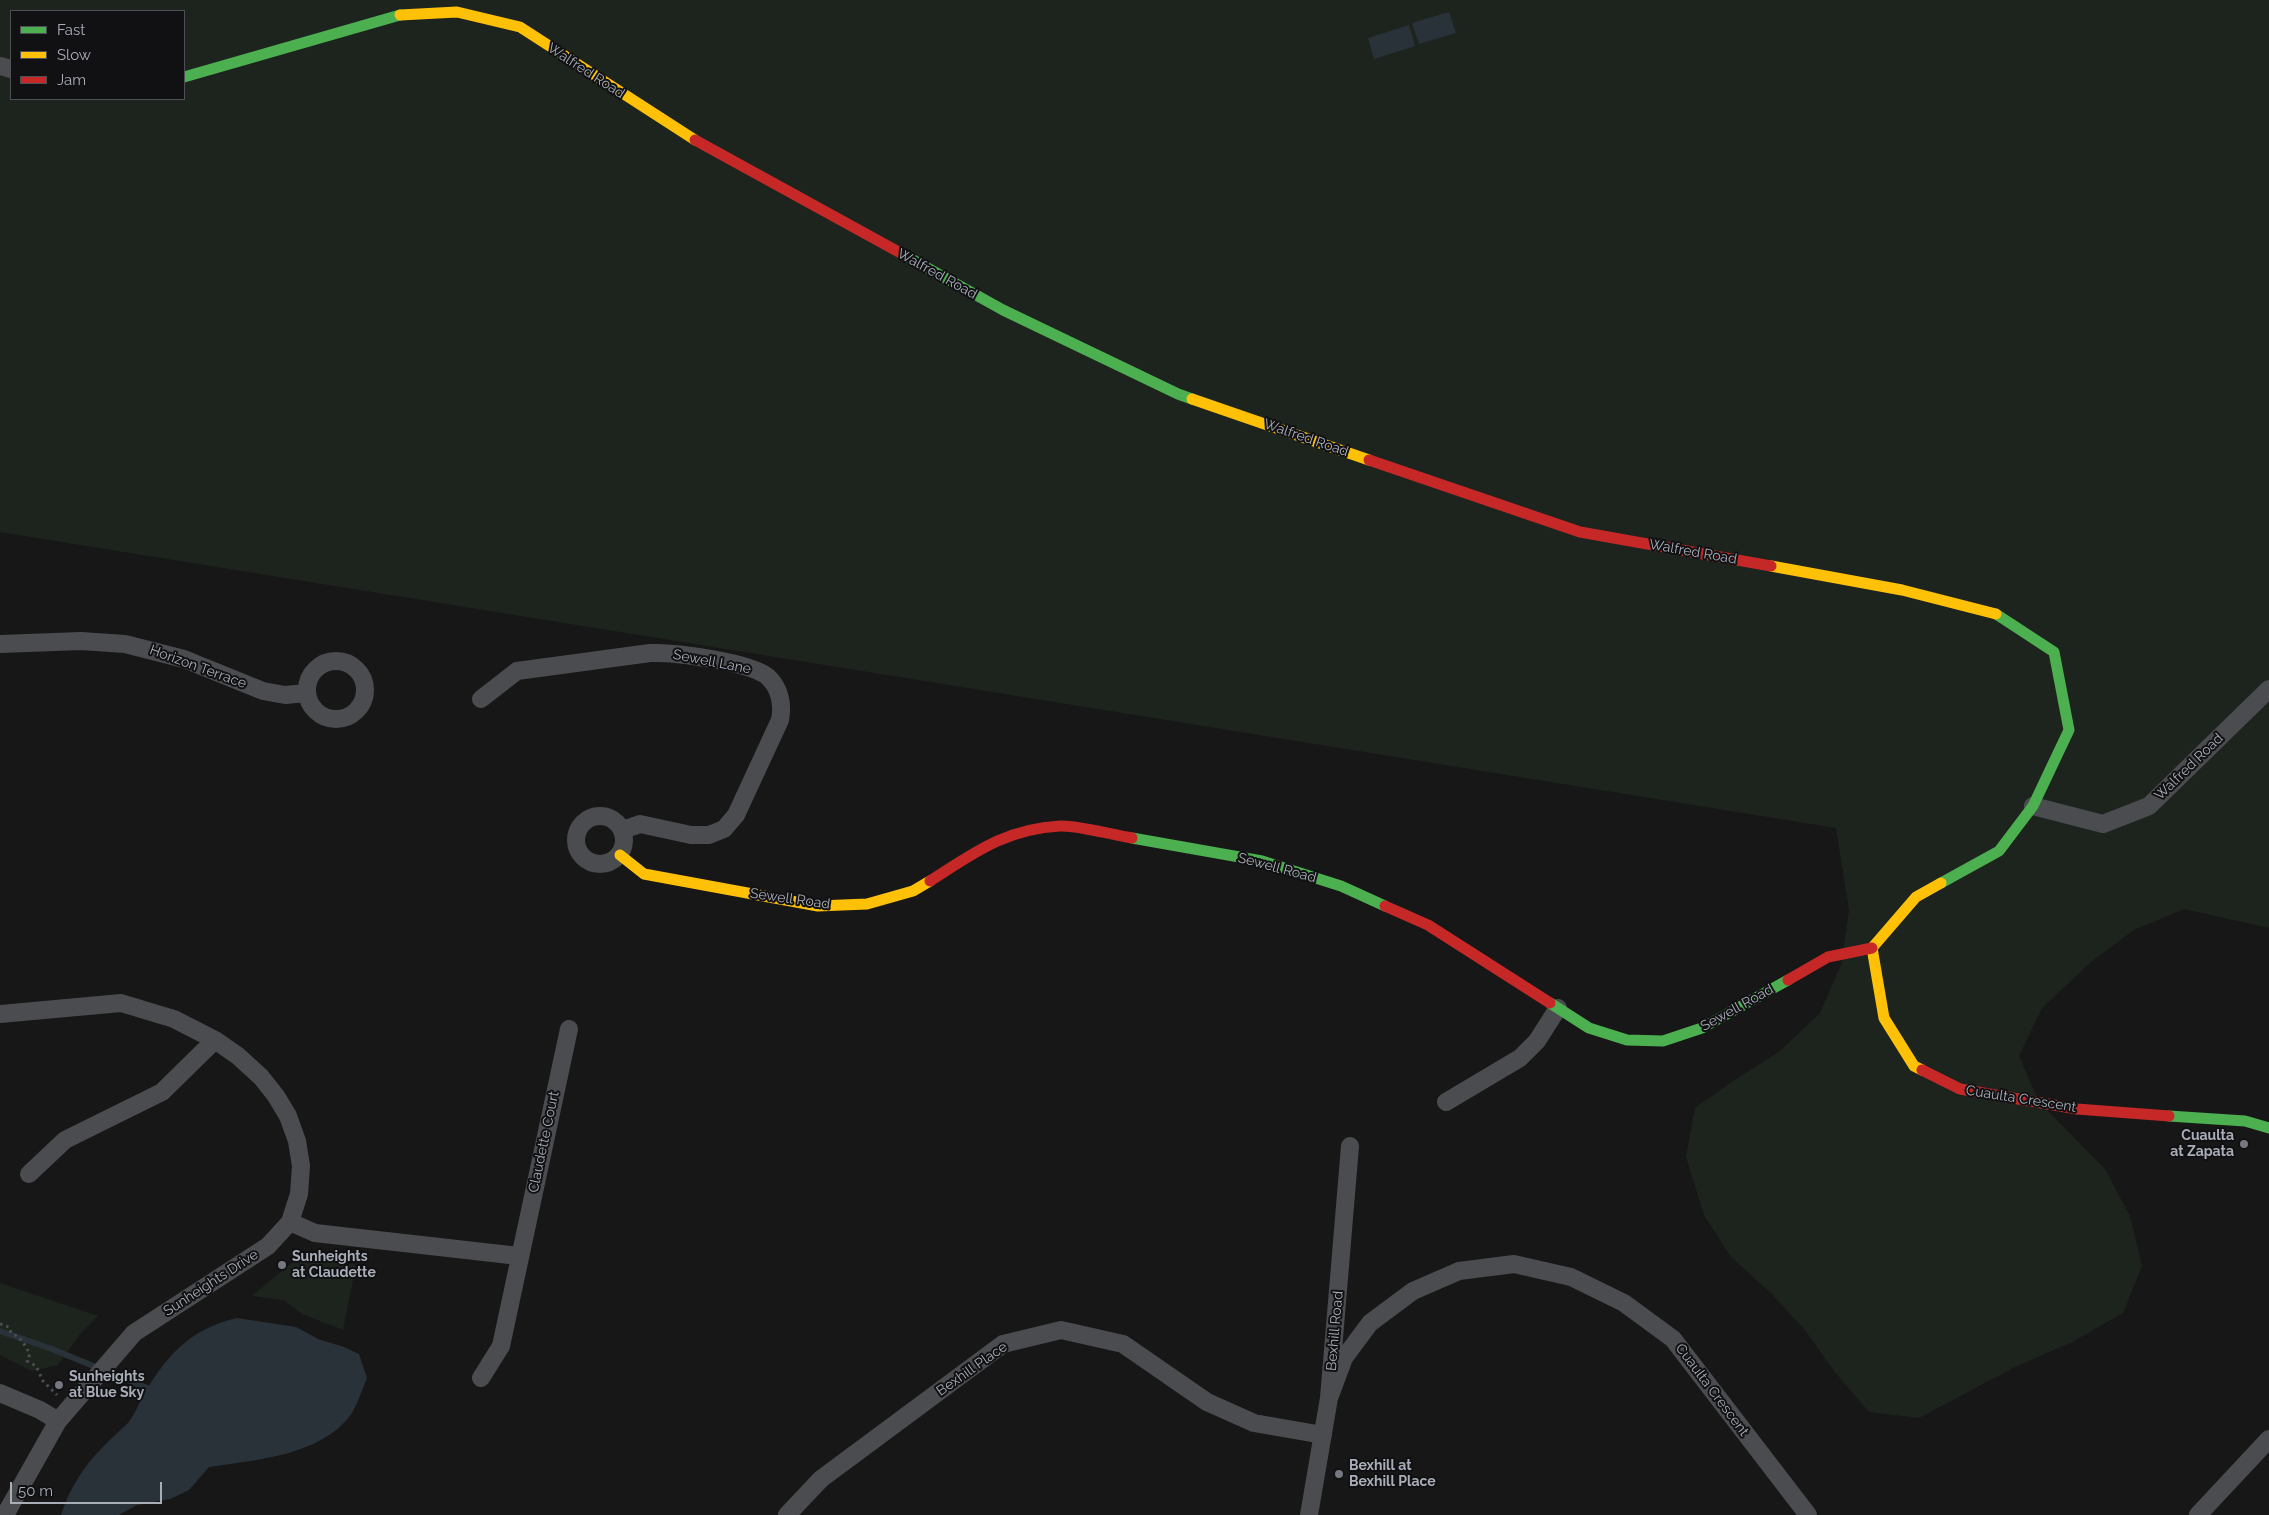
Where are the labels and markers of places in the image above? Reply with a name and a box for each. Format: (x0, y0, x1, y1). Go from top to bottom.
place label: Cuaulta at Zapata (2170, 1128, 2234, 1160)
marker: Cuaulta at Zapata (2238, 1138, 2250, 1150)
place label: Sunheights at Claudette (292, 1249, 376, 1282)
marker: Sunheights at Claudette (276, 1259, 288, 1271)
place label: Sunheights at Blue Sky (69, 1369, 145, 1401)
marker: Sunheights at Blue Sky (53, 1379, 65, 1391)
place label: Bexhill at Bexhill Place (1349, 1458, 1436, 1490)
marker: Bexhill at Bexhill Place (1333, 1468, 1345, 1480)

